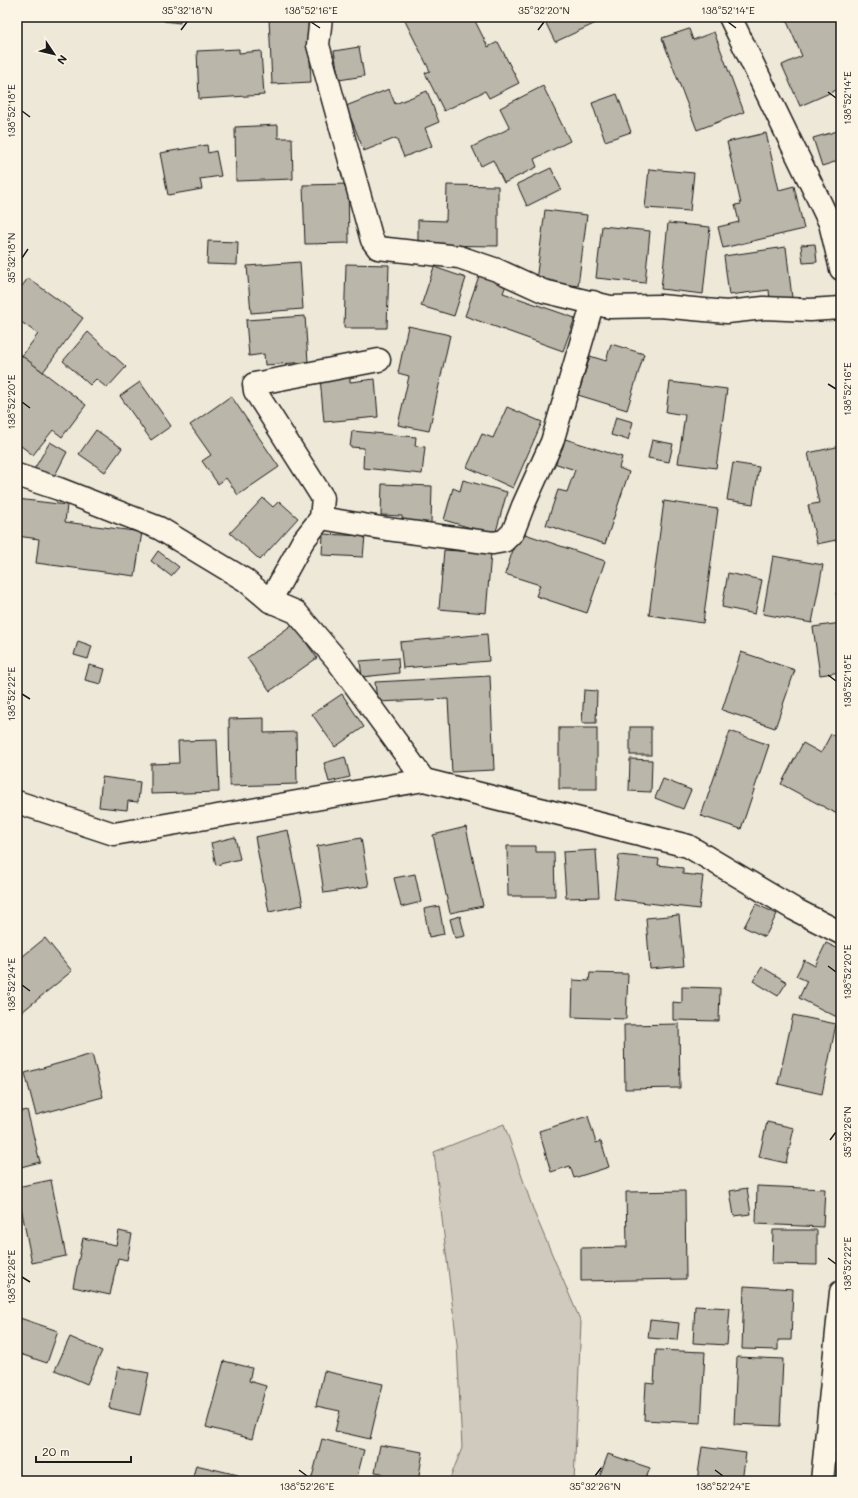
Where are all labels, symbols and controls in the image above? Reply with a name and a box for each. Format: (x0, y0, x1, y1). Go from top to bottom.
text: 35°32'18"N (162, 3, 212, 17)
text: 138°52'16"E (284, 3, 338, 17)
text: 35°32'20"N (518, 3, 570, 17)
text: 138°52'14"E (701, 3, 755, 17)
north arrow (34, 34, 74, 74)
text: N (54, 52, 71, 68)
text: 138°52'14"E (840, 71, 854, 125)
text: 138°52'18"E (4, 84, 18, 138)
text: 35°32'18"N (4, 233, 18, 283)
text: 138°52'16"E (840, 362, 854, 416)
text: 138°52'20"E (4, 374, 18, 429)
text: 138°52'18"E (840, 654, 854, 708)
text: 138°52'22"E (4, 667, 18, 721)
text: 138°52'20"E (840, 944, 854, 999)
text: 138°52'24"E (4, 957, 18, 1012)
text: 35°32'26"N (840, 1106, 854, 1158)
text: 138°52'22"E (840, 1237, 854, 1291)
text: 138°52'26"E (4, 1249, 18, 1304)
scale bar (36, 1438, 131, 1464)
text: 20 m (42, 1443, 70, 1459)
text: 138°52'26"E (280, 1479, 335, 1493)
text: 35°32'26"N (569, 1479, 621, 1493)
text: 138°52'24"E (696, 1479, 751, 1493)

